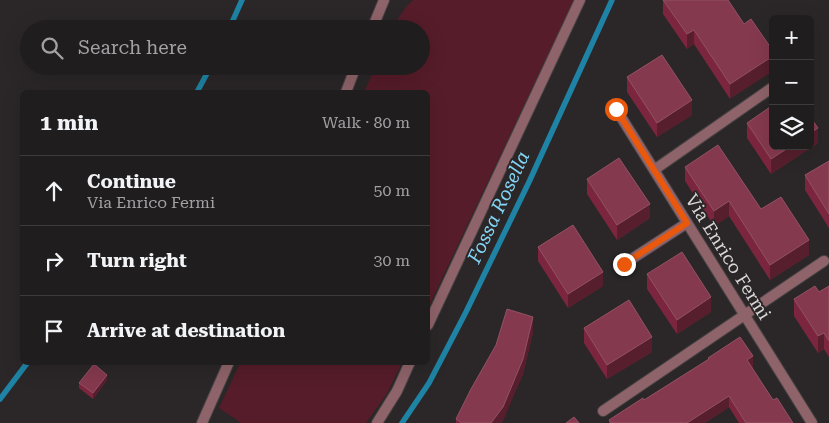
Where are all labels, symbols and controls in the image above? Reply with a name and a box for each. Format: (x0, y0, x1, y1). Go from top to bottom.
map controls (769, 15, 814, 150)
button: + (769, 15, 814, 60)
search box (20, 20, 430, 75)
icon: search (38, 34, 66, 62)
text: Search here (78, 36, 187, 59)
button: − (769, 60, 814, 105)
route start (605, 98, 628, 121)
button: layers (769, 105, 814, 150)
text: 1 min (40, 111, 98, 135)
text: Walk · 80 m (322, 113, 410, 132)
water label: Fossa Rosella (462, 147, 534, 268)
text: Continue (87, 170, 176, 193)
icon: ahead (40, 177, 68, 205)
text: 50 m (373, 181, 410, 200)
street label: Via Enrico Fermi (681, 190, 776, 324)
text: Via Enrico Fermi (87, 193, 215, 212)
icon: right (40, 247, 68, 275)
text: Turn right (87, 249, 187, 272)
text: 30 m (373, 251, 410, 270)
route end (613, 253, 636, 276)
icon: arrive (40, 317, 68, 345)
text: Arrive at destination (87, 319, 285, 342)

